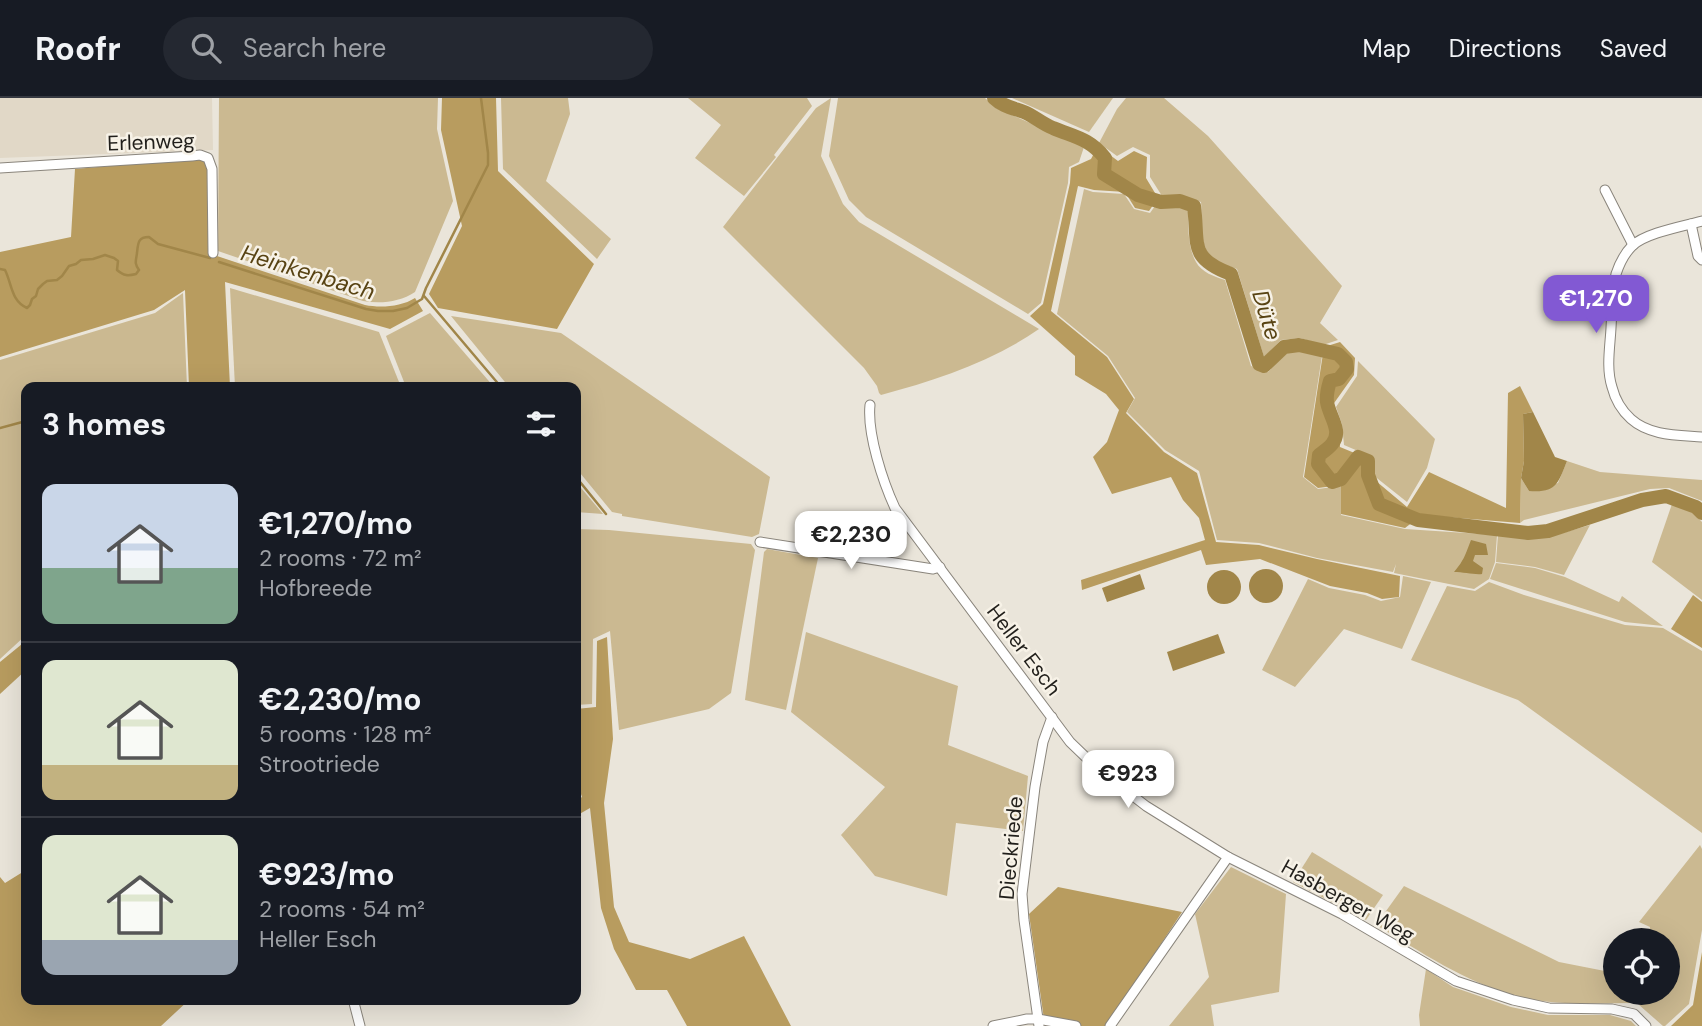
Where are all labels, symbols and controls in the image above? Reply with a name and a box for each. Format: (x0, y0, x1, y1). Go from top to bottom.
search box (163, 17, 653, 80)
text: Roofr (35, 27, 121, 70)
icon: search (187, 29, 225, 67)
text: Search here (243, 31, 386, 65)
text: Map (1363, 33, 1411, 64)
text: Directions (1449, 33, 1562, 64)
text: Saved (1600, 33, 1667, 64)
street label: Erlenweg (107, 126, 195, 158)
water label: Heinkenbach (237, 237, 379, 307)
pin: €1,270 (1539, 275, 1653, 335)
text: €1,270 (1559, 283, 1633, 313)
water label: Düte (1245, 286, 1289, 344)
text: 3 homes (42, 405, 166, 444)
icon: filters (522, 405, 560, 443)
text: €1,270/mo (259, 504, 413, 543)
icon: home (98, 512, 182, 596)
pin: €2,230 (794, 512, 908, 571)
text: €2,230 (811, 519, 891, 549)
text: 2 rooms · 72 m² (259, 543, 422, 573)
text: Hofbreede (259, 573, 372, 603)
street label: Heller Esch (981, 599, 1067, 701)
text: €2,230/mo (259, 680, 421, 719)
icon: home (98, 688, 182, 772)
text: 5 rooms · 128 m² (259, 719, 432, 749)
text: Strootriede (259, 749, 380, 779)
pin: €923 (1087, 750, 1169, 810)
text: €923 (1098, 758, 1158, 788)
street label: Dieckriede (993, 795, 1029, 901)
street label: Hasberger Weg (1276, 853, 1420, 949)
text: €923/mo (259, 855, 395, 894)
icon: home (98, 863, 182, 947)
text: 2 rooms · 54 m² (259, 894, 425, 924)
text: Heller Esch (259, 924, 377, 954)
map controls (1603, 928, 1680, 1005)
button: locate (1603, 928, 1680, 1005)

